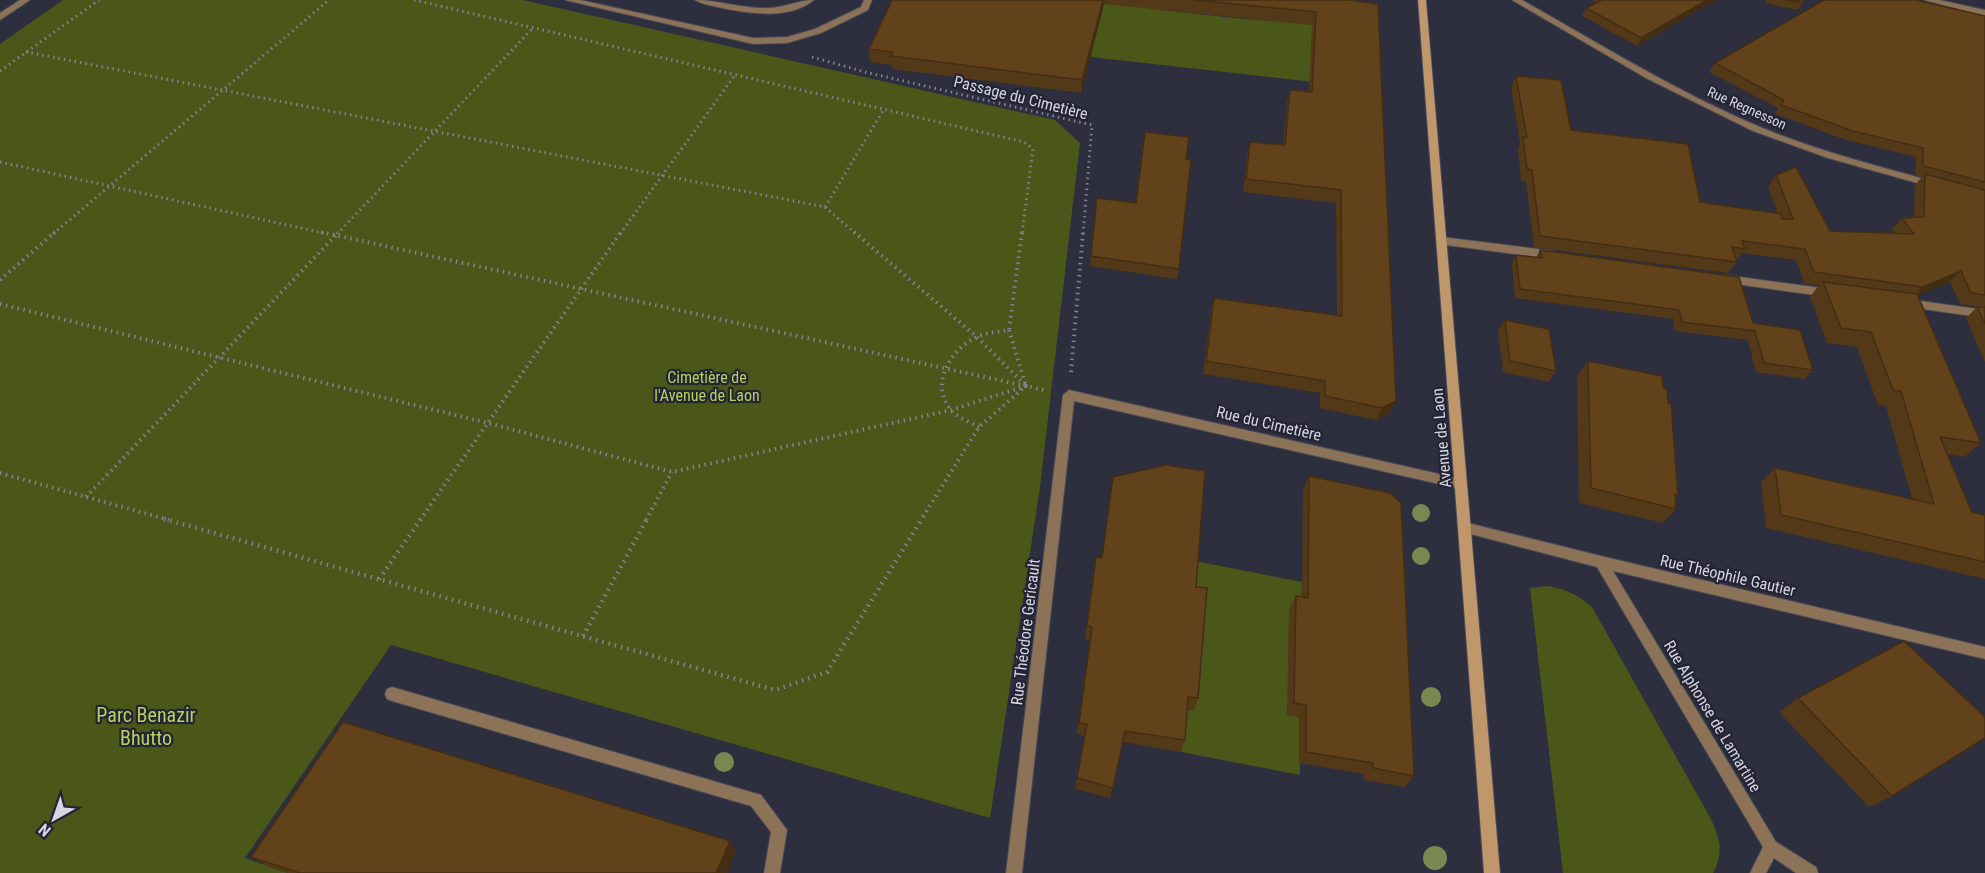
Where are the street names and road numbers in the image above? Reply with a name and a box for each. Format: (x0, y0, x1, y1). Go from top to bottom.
street label: Passage du Cimetière (952, 72, 1090, 123)
street label: Rue Regnesson (1705, 83, 1789, 133)
street label: Avenue de Laon (1428, 387, 1455, 489)
street label: Rue du Cimetière (1215, 402, 1323, 445)
street label: Rue Théophile Gautier (1658, 551, 1798, 600)
street label: Rue Théodore Gericault (1007, 558, 1044, 706)
street label: Rue Alphonse de Lamartine (1660, 637, 1765, 795)

